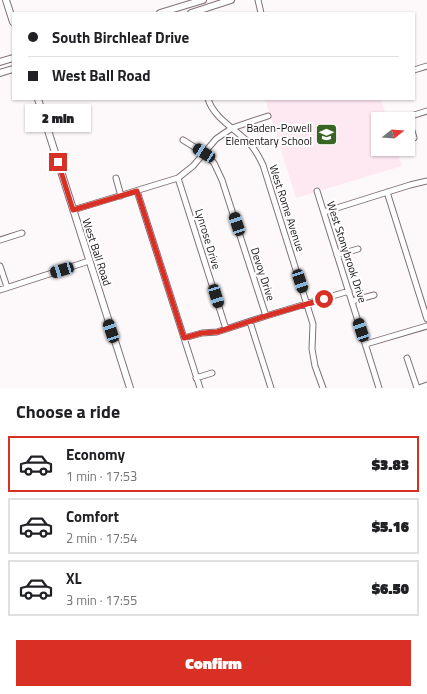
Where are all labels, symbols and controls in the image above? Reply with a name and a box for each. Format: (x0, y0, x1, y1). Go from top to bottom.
text: South Birchleaf Drive (52, 26, 189, 49)
text: West Ball Road (52, 64, 150, 87)
callout: 2 min (25, 104, 91, 132)
text: 2 min (42, 108, 74, 128)
north arrow (371, 112, 415, 156)
map controls (371, 112, 415, 156)
place label: Baden-Powell Elementary School (225, 120, 312, 149)
school or university icon: Baden-Powell Elementary School (314, 121, 340, 147)
car (191, 141, 217, 165)
route end (49, 153, 67, 171)
street label: West Rome Avenue (265, 162, 309, 254)
street label: West Stonybrook Drive (323, 199, 371, 305)
street label: Lynrose Drive (191, 207, 225, 272)
car (228, 211, 246, 237)
street label: West Ball Road (79, 216, 115, 288)
street label: Devoy Drive (247, 245, 279, 303)
car (49, 261, 75, 279)
car (291, 268, 309, 294)
car (207, 283, 225, 309)
route start (315, 290, 333, 308)
car (352, 317, 370, 343)
car (102, 318, 120, 344)
text: Choose a ride (16, 398, 120, 425)
text: Economy (66, 443, 125, 466)
icon: car (18, 446, 54, 482)
text: $3.83 (372, 453, 409, 476)
text: 1 min · 17:53 (66, 466, 137, 486)
text: Comfort (66, 505, 119, 528)
icon: car (18, 508, 54, 544)
text: $5.16 (372, 515, 409, 538)
text: 2 min · 17:54 (66, 528, 137, 548)
text: XL (66, 567, 82, 590)
icon: car (18, 570, 54, 606)
text: $6.50 (372, 577, 409, 600)
text: 3 min · 17:55 (66, 590, 137, 610)
button: Confirm (16, 640, 411, 686)

